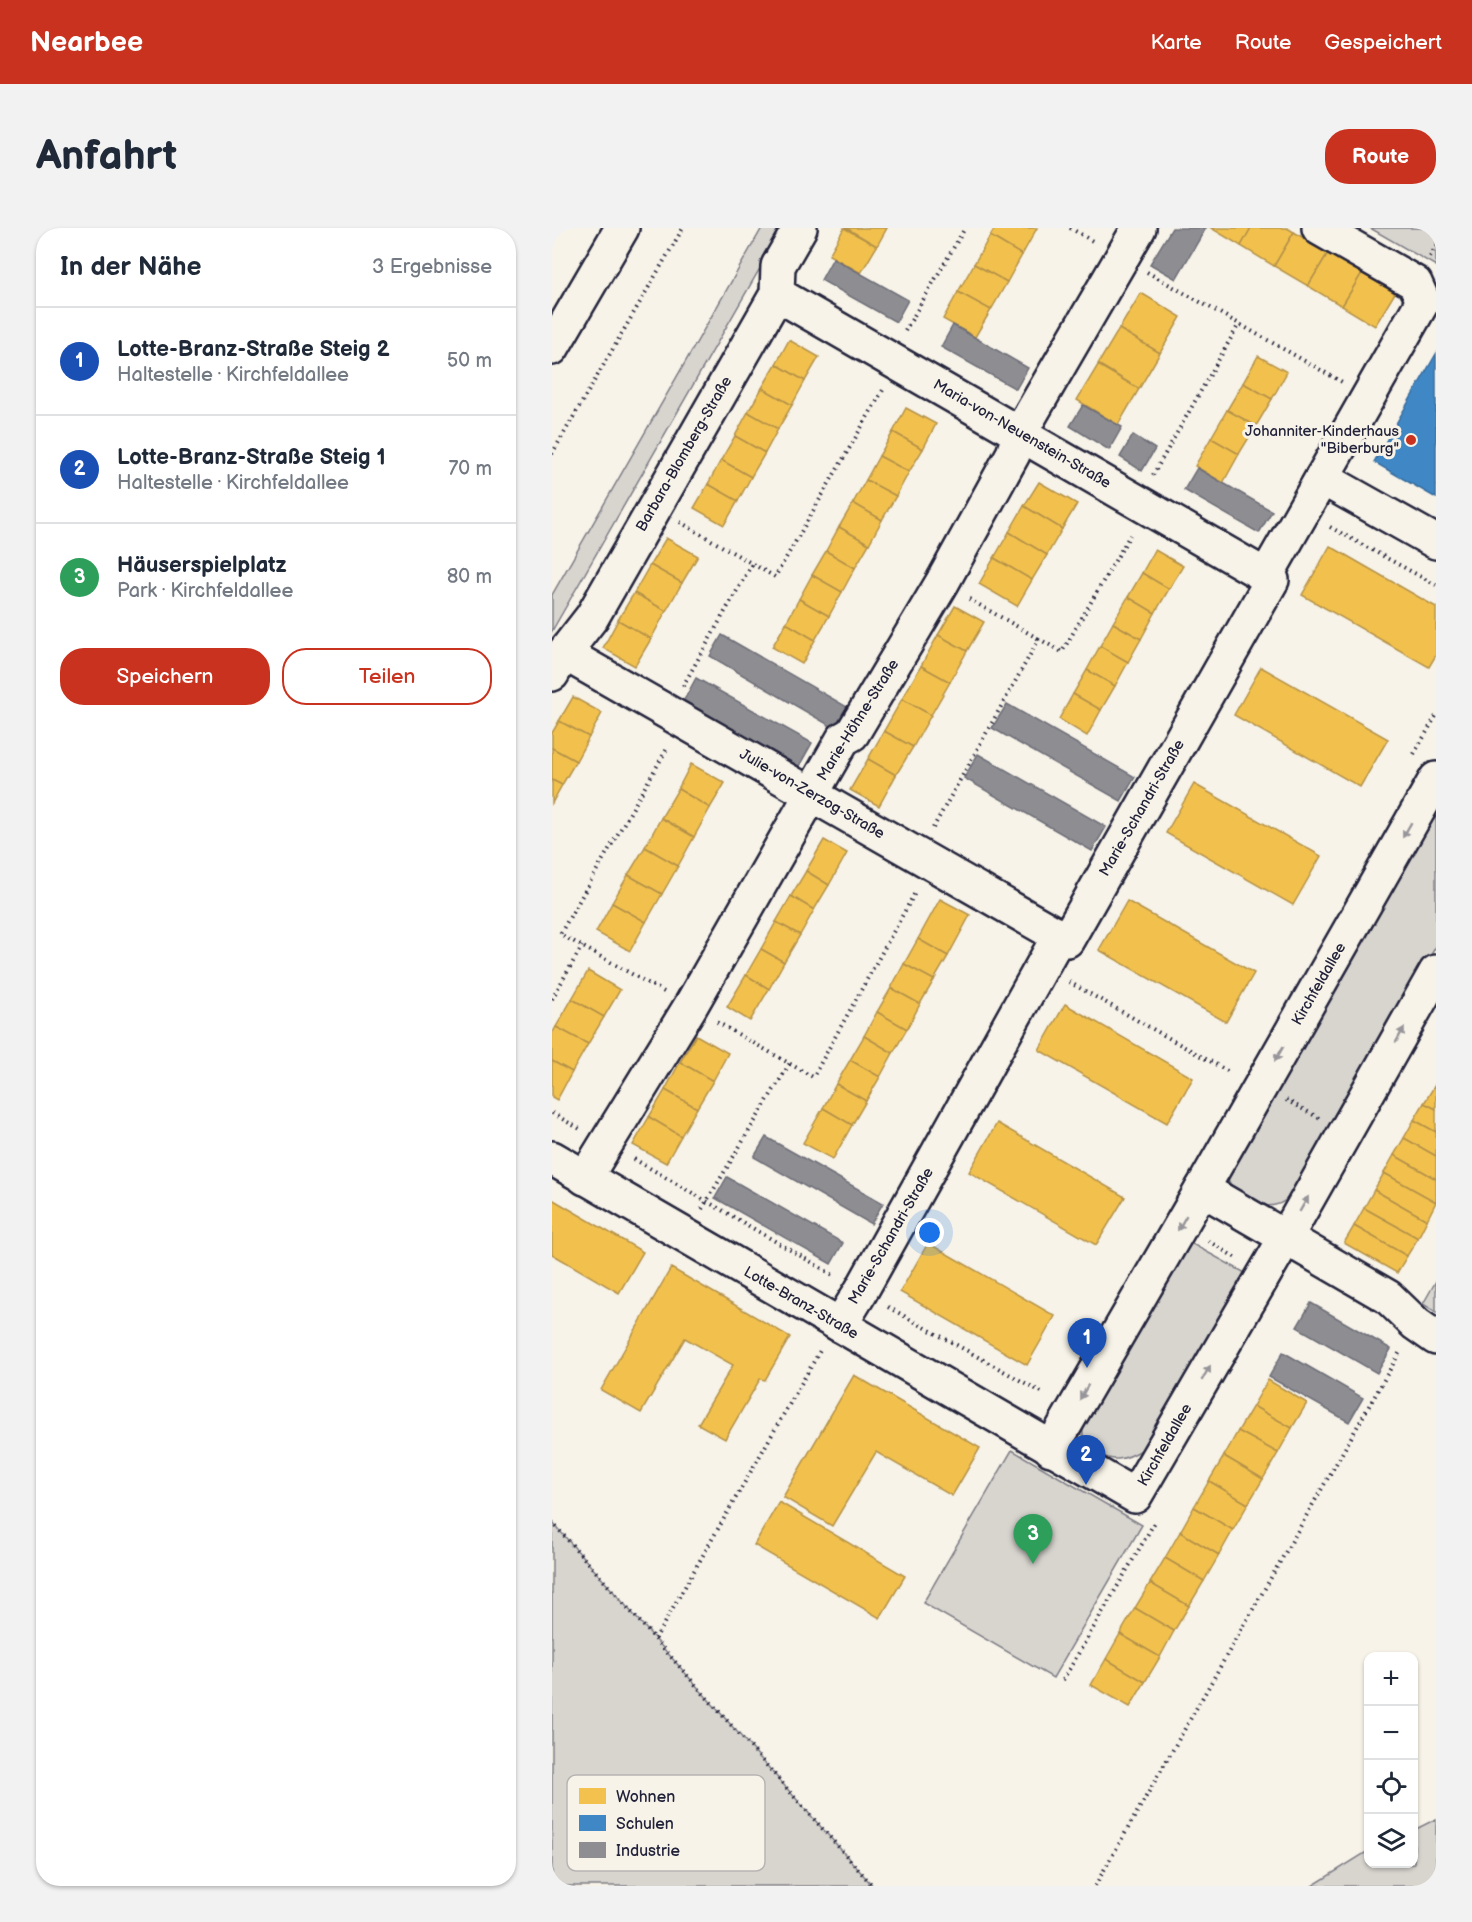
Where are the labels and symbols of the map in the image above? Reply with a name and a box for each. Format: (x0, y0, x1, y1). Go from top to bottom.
street label: Barbara-Blomberg-Straße (632, 373, 736, 535)
street label: Maria-von-Neuenstein-Straße (930, 375, 1114, 493)
place label: Johanniter-Kinderhaus "Biberburg" (1245, 422, 1400, 458)
marker: Johanniter-Kinderhaus "Biberburg" (1404, 433, 1418, 447)
street label: Marie-Höhne-Straße (813, 656, 903, 784)
street label: Marie-Schandri-Straße (1095, 736, 1189, 880)
street label: Julie-von-Zerzog-Straße (736, 745, 888, 843)
one-way arrow (1402, 822, 1412, 839)
street label: Kirchfeldallee (1288, 939, 1350, 1029)
one-way arrow (1395, 1026, 1405, 1043)
one-way arrow (1273, 1046, 1284, 1062)
street label: Marie-Schandri-Straße (844, 1164, 938, 1308)
one-way arrow (1299, 1196, 1309, 1213)
one-way arrow (1177, 1215, 1187, 1232)
your location (915, 1218, 944, 1247)
street label: Lotte-Branz-Straße (740, 1262, 862, 1344)
pin: 1 (1068, 1318, 1106, 1368)
one-way arrow (1201, 1365, 1212, 1381)
one-way arrow (1079, 1384, 1089, 1401)
street label: Kirchfeldallee (1134, 1400, 1196, 1490)
pin: 2 (1066, 1436, 1106, 1485)
pin: 3 (1014, 1514, 1052, 1564)
legend (567, 1775, 765, 1871)
text: Wohnen (616, 1788, 675, 1807)
text: Schulen (616, 1815, 674, 1834)
text: Industrie (616, 1842, 680, 1861)

